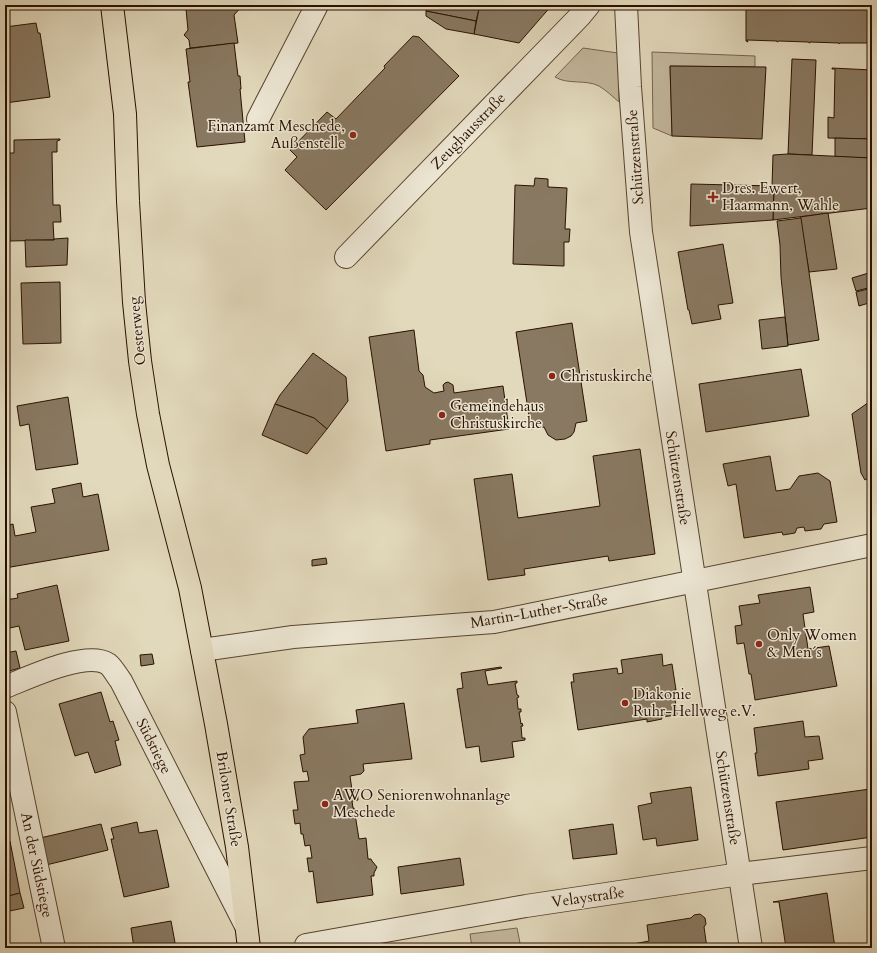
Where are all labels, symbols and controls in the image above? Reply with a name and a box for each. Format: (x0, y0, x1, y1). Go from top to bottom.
street label: Zeughausstraße (426, 88, 510, 174)
street label: Schützenstraße (622, 109, 648, 205)
place label: Finanzamt Meschede, Außenstelle (208, 116, 345, 153)
marker: Finanzamt Meschede, Außenstelle (348, 130, 358, 140)
place label: Dres. Ewert, Haarmann, Wahle (722, 178, 839, 215)
marker: Dres. Ewert, Haarmann, Wahle (707, 191, 719, 203)
street label: Oesterweg (123, 295, 151, 366)
place label: Christuskirche (560, 366, 652, 386)
marker: Christuskirche (547, 371, 557, 381)
place label: Gemeindehaus Christuskirche (450, 396, 544, 433)
marker: Gemeindehaus Christuskirche (437, 410, 447, 420)
street label: Schützenstraße (661, 429, 695, 527)
street label: Martin-Luther-Straße (469, 589, 610, 633)
place label: Only Women & Men´s (767, 625, 857, 662)
marker: Only Women & Men´s (754, 639, 764, 649)
place label: Diakonie Ruhr-Hellweg e.V. (633, 684, 756, 721)
marker: Diakonie Ruhr-Hellweg e.V. (620, 698, 630, 708)
street label: Südstiege (132, 715, 177, 777)
street label: Schützenstraße (711, 749, 745, 847)
street label: Briloner Straße (212, 750, 246, 848)
place label: AWO Seniorenwohnanlage Meschede (333, 785, 511, 822)
marker: AWO Seniorenwohnanlage Meschede (320, 799, 330, 809)
street label: An der Südstiege (16, 810, 58, 920)
street label: Velaystraße (550, 882, 626, 912)

